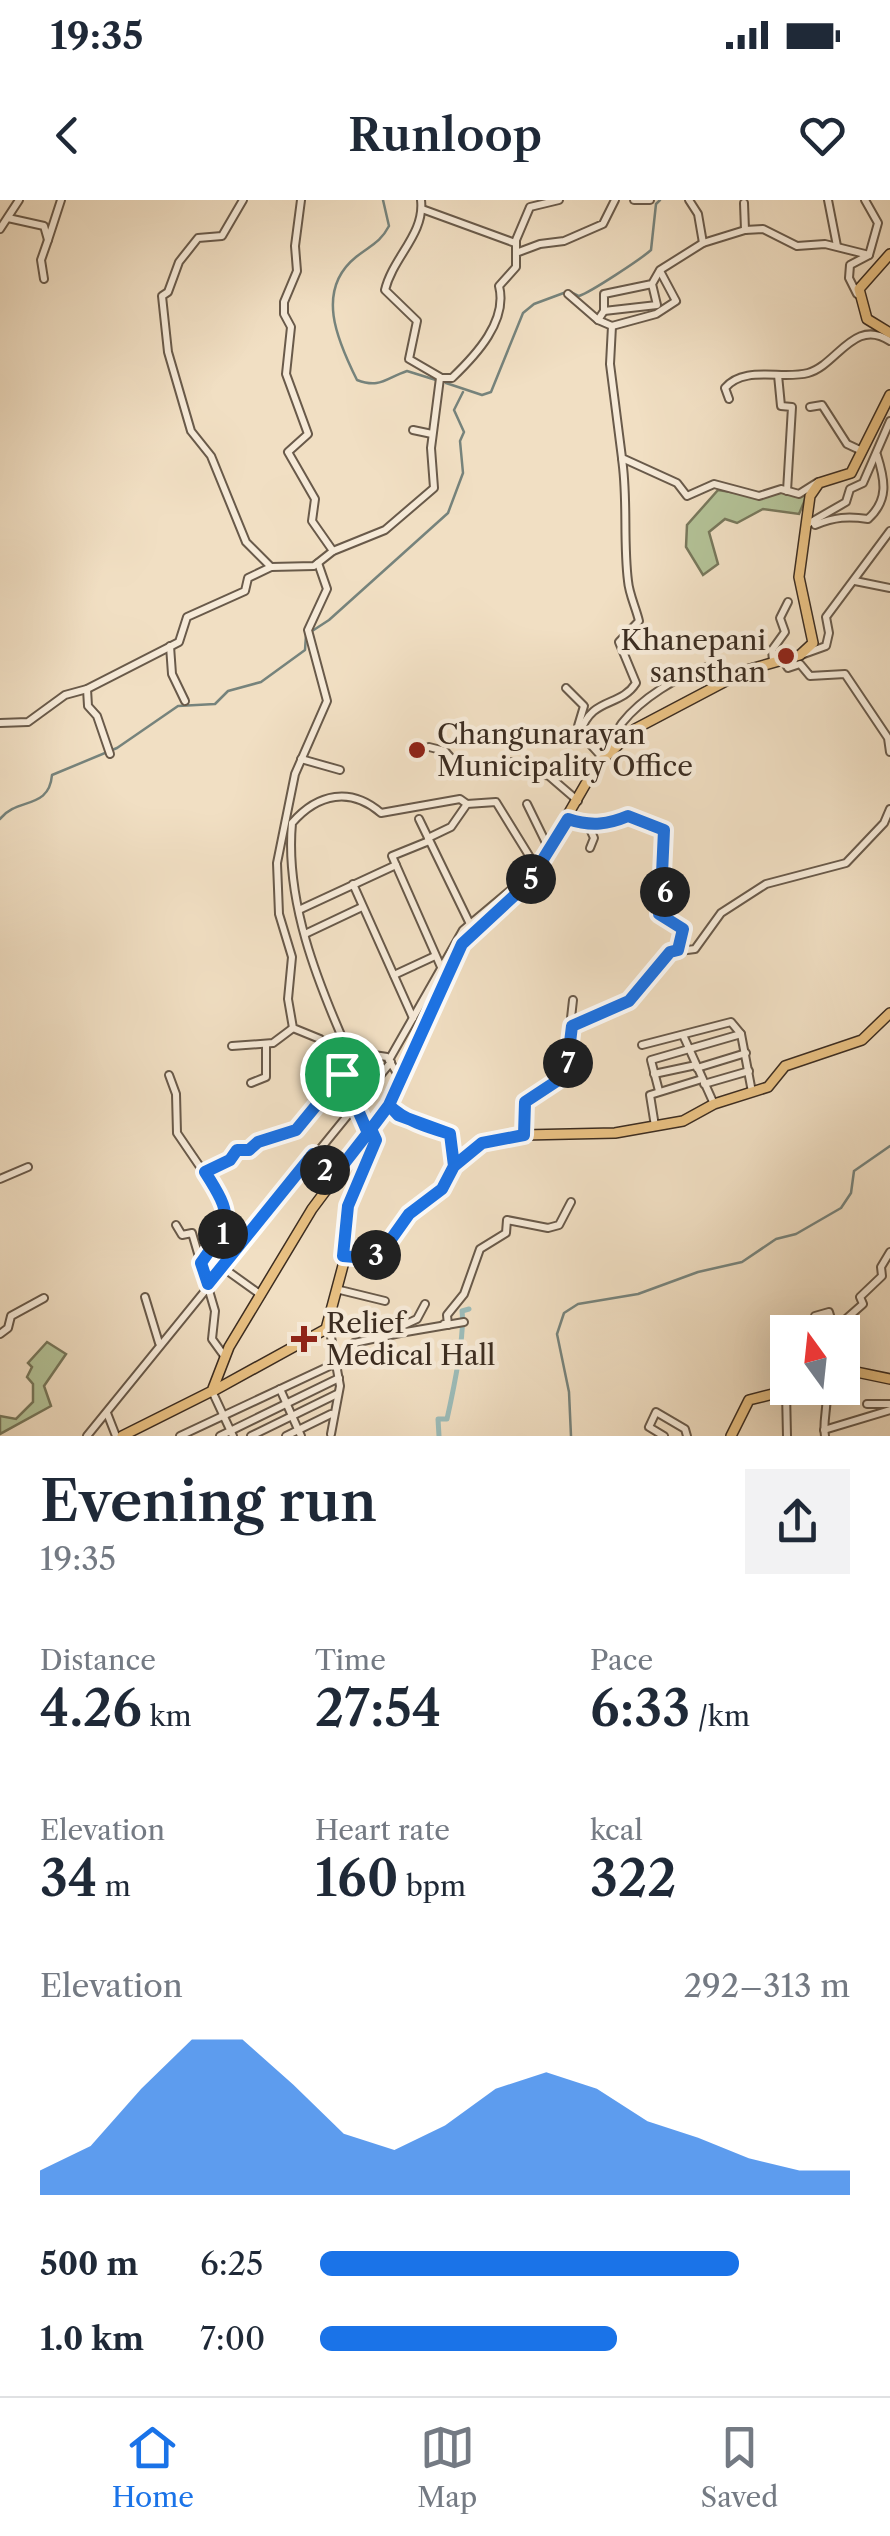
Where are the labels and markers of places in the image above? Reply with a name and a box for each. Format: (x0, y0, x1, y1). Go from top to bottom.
place label: Khanepani sansthan (621, 623, 766, 689)
marker: Khanepani sansthan (775, 645, 797, 667)
place label: Changunarayan Municipality Office (437, 717, 693, 783)
marker: Changunarayan Municipality Office (406, 739, 428, 761)
pin: 5 (506, 854, 556, 904)
pin: 6 (640, 867, 690, 917)
pin (300, 1032, 385, 1117)
pin: 7 (543, 1038, 593, 1088)
pin: 2 (300, 1145, 350, 1195)
pin: 1 (198, 1209, 248, 1259)
pin: 3 (351, 1230, 401, 1280)
place label: Relief Medical Hall (326, 1306, 495, 1372)
marker: Relief Medical Hall (291, 1326, 317, 1352)

